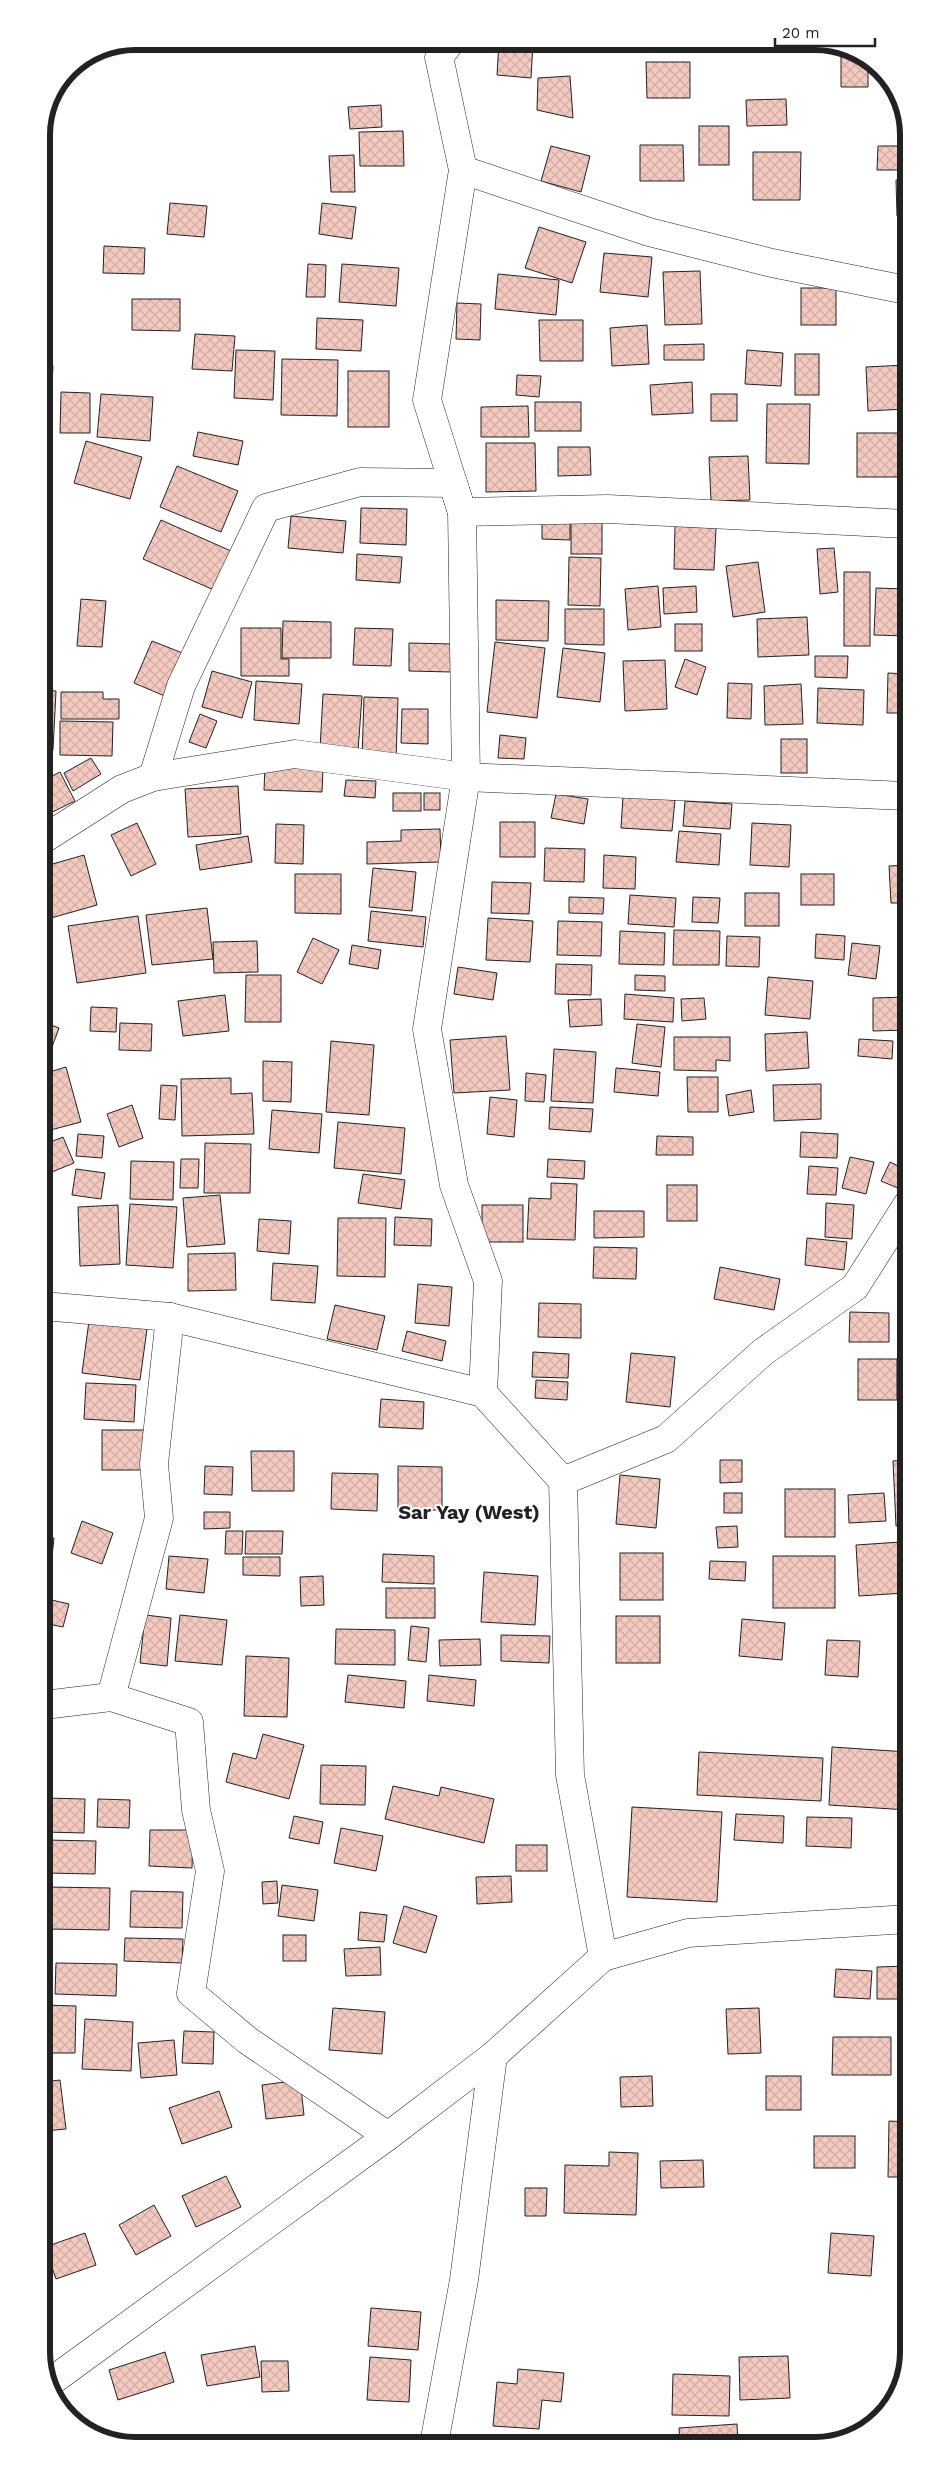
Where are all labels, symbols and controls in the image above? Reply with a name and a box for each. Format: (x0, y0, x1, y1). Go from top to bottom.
scale bar (775, 15, 875, 47)
text: 20 m (782, 24, 820, 42)
district label: Sar Yay (West) (398, 1500, 540, 1524)

